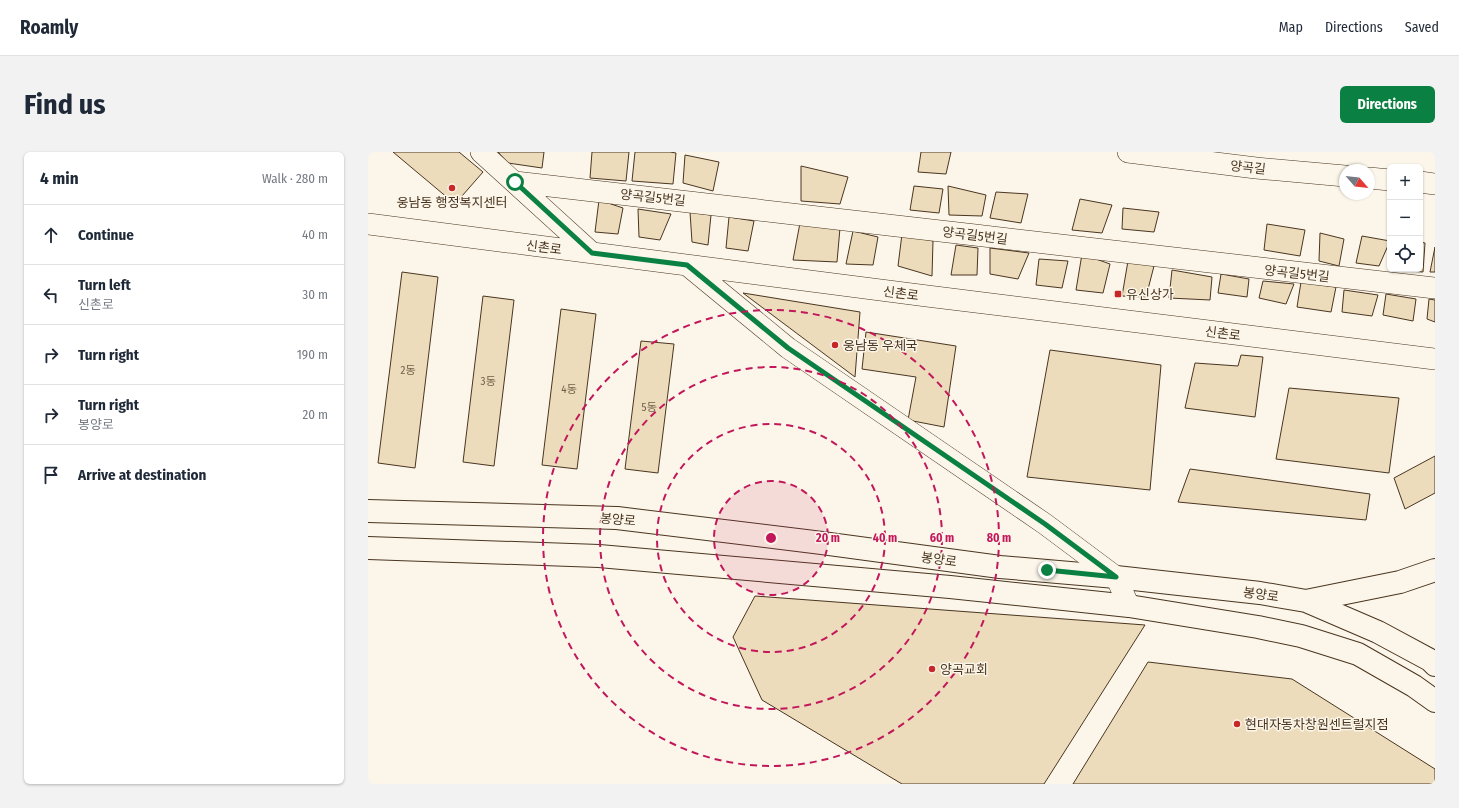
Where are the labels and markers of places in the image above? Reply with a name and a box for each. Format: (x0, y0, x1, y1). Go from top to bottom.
marker: 웅남동 행정복지센터 (447, 183, 457, 193)
place label: 웅남동 행정복지센터 (397, 195, 507, 210)
place label: 유신상가 (1126, 287, 1174, 302)
marker: 유신상가 (1113, 289, 1123, 299)
place label: 웅남동 우체국 (843, 338, 918, 353)
marker: 웅남동 우체국 (830, 340, 840, 350)
centre of rings (764, 531, 778, 545)
place label: 양곡교회 (940, 662, 988, 677)
marker: 양곡교회 (927, 664, 937, 674)
place label: 현대자동차창원센트럴지점 (1245, 717, 1389, 732)
marker: 현대자동차창원센트럴지점 (1232, 719, 1242, 729)

